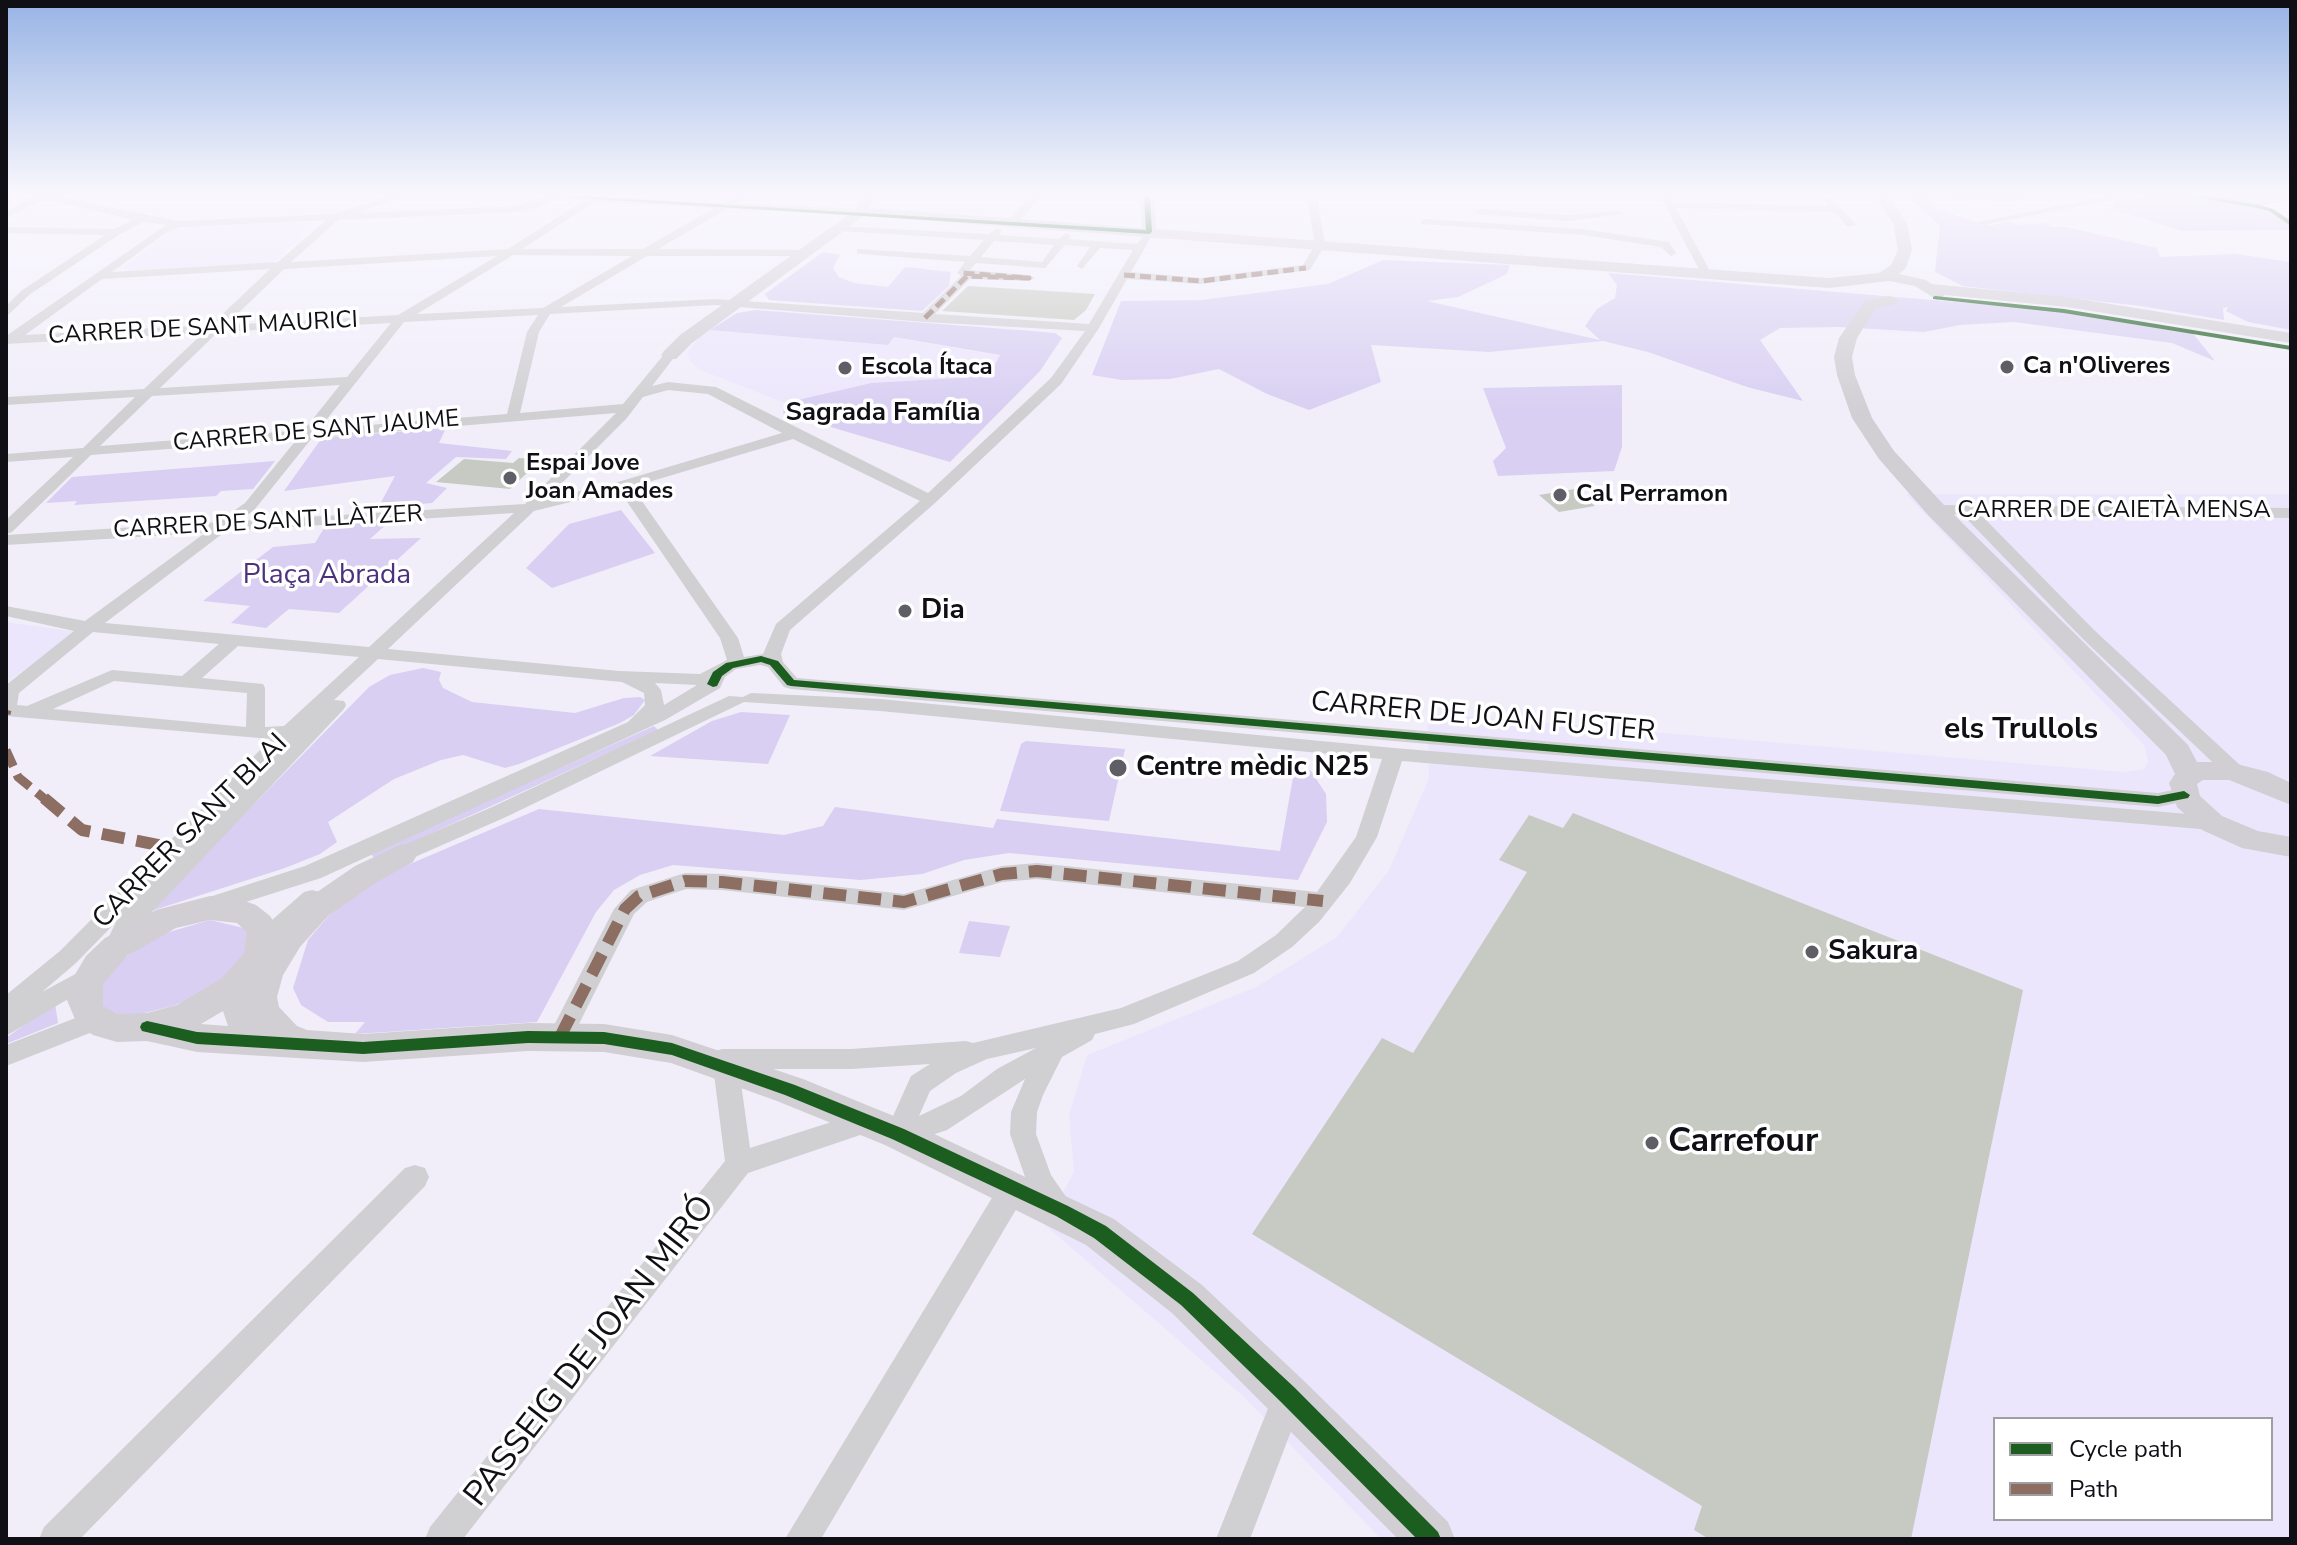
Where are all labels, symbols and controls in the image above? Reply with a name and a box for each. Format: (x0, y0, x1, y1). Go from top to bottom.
street label: CARRER DE SANT MAURICI (47, 307, 359, 351)
place label: Ca n'Oliveres (2023, 353, 2170, 381)
place label: Escola Ítaca (861, 354, 993, 382)
marker: Ca n'Oliveres (1998, 358, 2016, 376)
marker: Escola Ítaca (836, 359, 854, 377)
district label: Sagrada Família (785, 398, 981, 430)
street label: CARRER DE SANT JAUME (172, 405, 460, 459)
place label: Espai Jove Joan Amades (526, 450, 673, 506)
marker: Espai Jove Joan Amades (501, 469, 519, 487)
place label: Cal Perramon (1576, 481, 1728, 509)
marker: Cal Perramon (1551, 486, 1569, 504)
street label: CARRER DE CAIETÀ MENSA (1957, 497, 2271, 525)
street label: CARRER DE SANT LLÀTZER (113, 501, 423, 545)
park label: Plaça Abrada (243, 559, 411, 593)
place label: Dia (921, 594, 965, 628)
marker: Dia (896, 602, 914, 620)
street label: CARRER DE JOAN FUSTER (1309, 686, 1657, 750)
district label: els Trullols (1944, 713, 2098, 749)
street label: CARRER SANT BLAI (86, 727, 296, 937)
place label: Centre mèdic N25 (1136, 751, 1369, 785)
marker: Centre mèdic N25 (1107, 757, 1129, 779)
place label: Sakura (1828, 935, 1918, 969)
marker: Sakura (1803, 943, 1821, 961)
place label: Carrefour (1668, 1123, 1818, 1163)
marker: Carrefour (1643, 1134, 1661, 1152)
street label: PASSEIG DE JOAN MIRÓ (457, 1189, 725, 1515)
legend (1993, 1417, 2273, 1521)
text: Cycle path (2069, 1433, 2183, 1465)
text: Path (2069, 1473, 2118, 1505)

